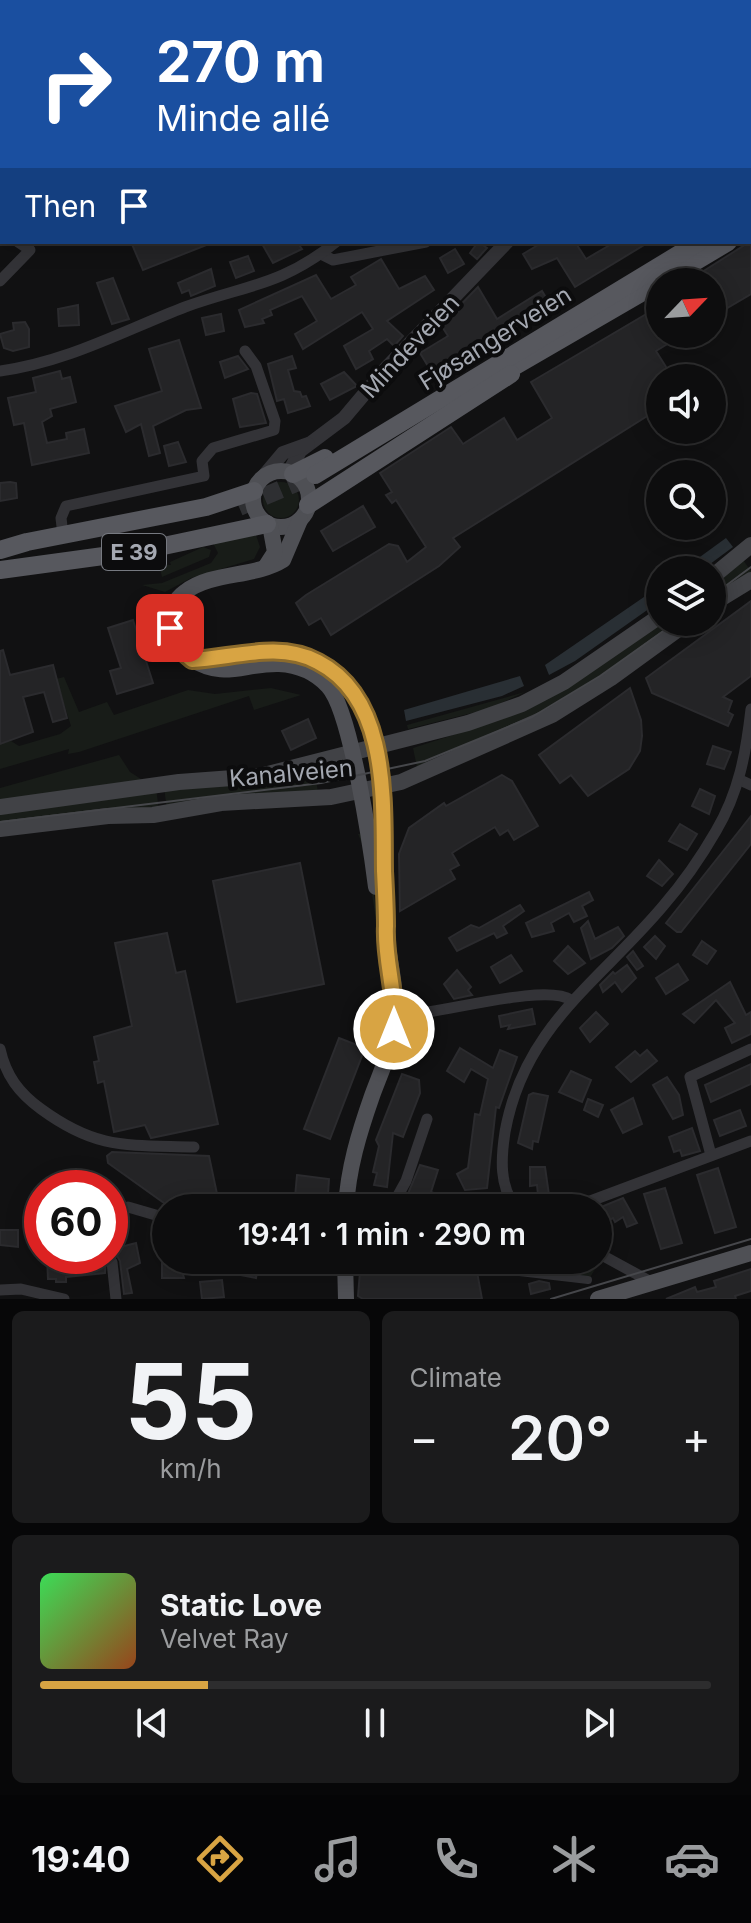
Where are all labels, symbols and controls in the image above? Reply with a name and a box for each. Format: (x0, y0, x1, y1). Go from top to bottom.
text: 270 m (156, 28, 325, 96)
icon: right (24, 32, 128, 136)
text: Minde allé (156, 96, 330, 140)
icon: arrive (112, 184, 156, 228)
text: Then (24, 188, 96, 224)
north arrow (646, 268, 726, 348)
map controls (646, 268, 726, 636)
street label: Fjøsangerveien (414, 280, 576, 396)
street label: Mindeveien (355, 288, 465, 404)
button: sound (646, 364, 726, 444)
button: search (646, 460, 726, 540)
road number: E 39 (102, 534, 166, 570)
button: layers (646, 556, 726, 636)
pin (136, 594, 204, 662)
icon: arrive (148, 606, 192, 650)
street label: Kanalveien (228, 753, 354, 793)
position arrow (352, 987, 436, 1071)
speed limit sign: 60 (24, 1170, 128, 1274)
text: 19:41 · 1 min · 290 m (238, 1216, 526, 1252)
text: 55 (124, 1338, 257, 1464)
text: Climate (410, 1362, 502, 1393)
text: 20° (508, 1402, 612, 1474)
text: − (410, 1411, 439, 1465)
text: + (682, 1411, 711, 1465)
text: km/h (160, 1453, 222, 1484)
text: Static Love (160, 1587, 322, 1623)
text: Velvet Ray (160, 1623, 289, 1654)
icon: previous (130, 1701, 174, 1745)
icon: pause (353, 1701, 397, 1745)
icon: next (577, 1701, 621, 1745)
icon: directions (192, 1831, 248, 1887)
icon: music (310, 1831, 366, 1887)
icon: phone (428, 1831, 484, 1887)
icon: climate (546, 1831, 602, 1887)
icon: car (664, 1831, 720, 1887)
text: 19:40 (31, 1837, 131, 1881)

